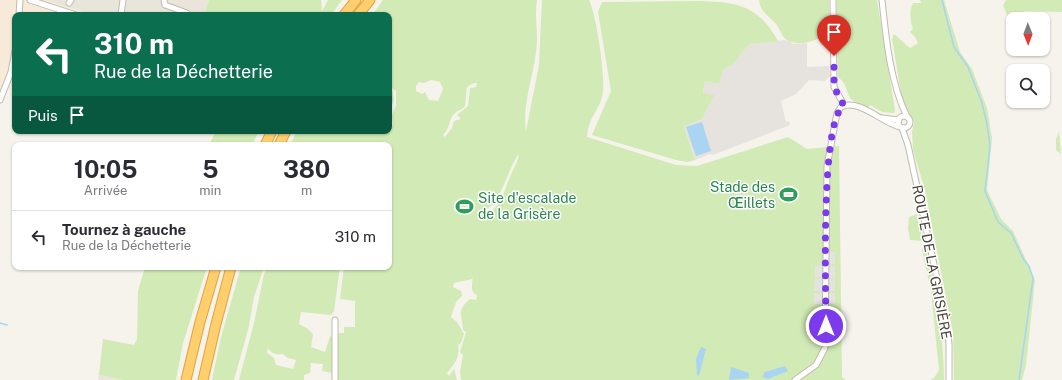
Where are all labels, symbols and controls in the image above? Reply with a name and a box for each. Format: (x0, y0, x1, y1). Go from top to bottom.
north arrow (1006, 12, 1050, 56)
map controls (1006, 12, 1050, 108)
pin (817, 15, 851, 56)
icon: arrive (823, 21, 845, 43)
text: 310 m (94, 27, 174, 60)
icon: left (28, 28, 80, 80)
text: Rue de la Déchetterie (94, 61, 273, 82)
button: search (1006, 64, 1050, 108)
icon: arrive (66, 104, 88, 126)
text: Puis (28, 107, 58, 124)
text: 10:05 (74, 155, 138, 183)
text: 5 (202, 155, 218, 183)
text: 380 (283, 155, 330, 183)
place label: Stade des Œillets (710, 179, 775, 211)
text: Arrivée (84, 183, 127, 198)
text: min (199, 183, 221, 198)
text: m (301, 183, 312, 198)
street label: ROUTE DE LA GRISIÈRE (909, 183, 956, 341)
sports icon: Stade des Œillets (778, 185, 798, 205)
place label: Site d'escalade de la Grisère (478, 190, 576, 222)
sports icon: Site d'escalade de la Grisère (455, 196, 475, 216)
text: Tournez à gauche (62, 221, 186, 238)
icon: left (28, 226, 50, 248)
text: 310 m (335, 228, 376, 245)
text: Rue de la Déchetterie (62, 238, 191, 253)
position arrow (805, 305, 847, 347)

